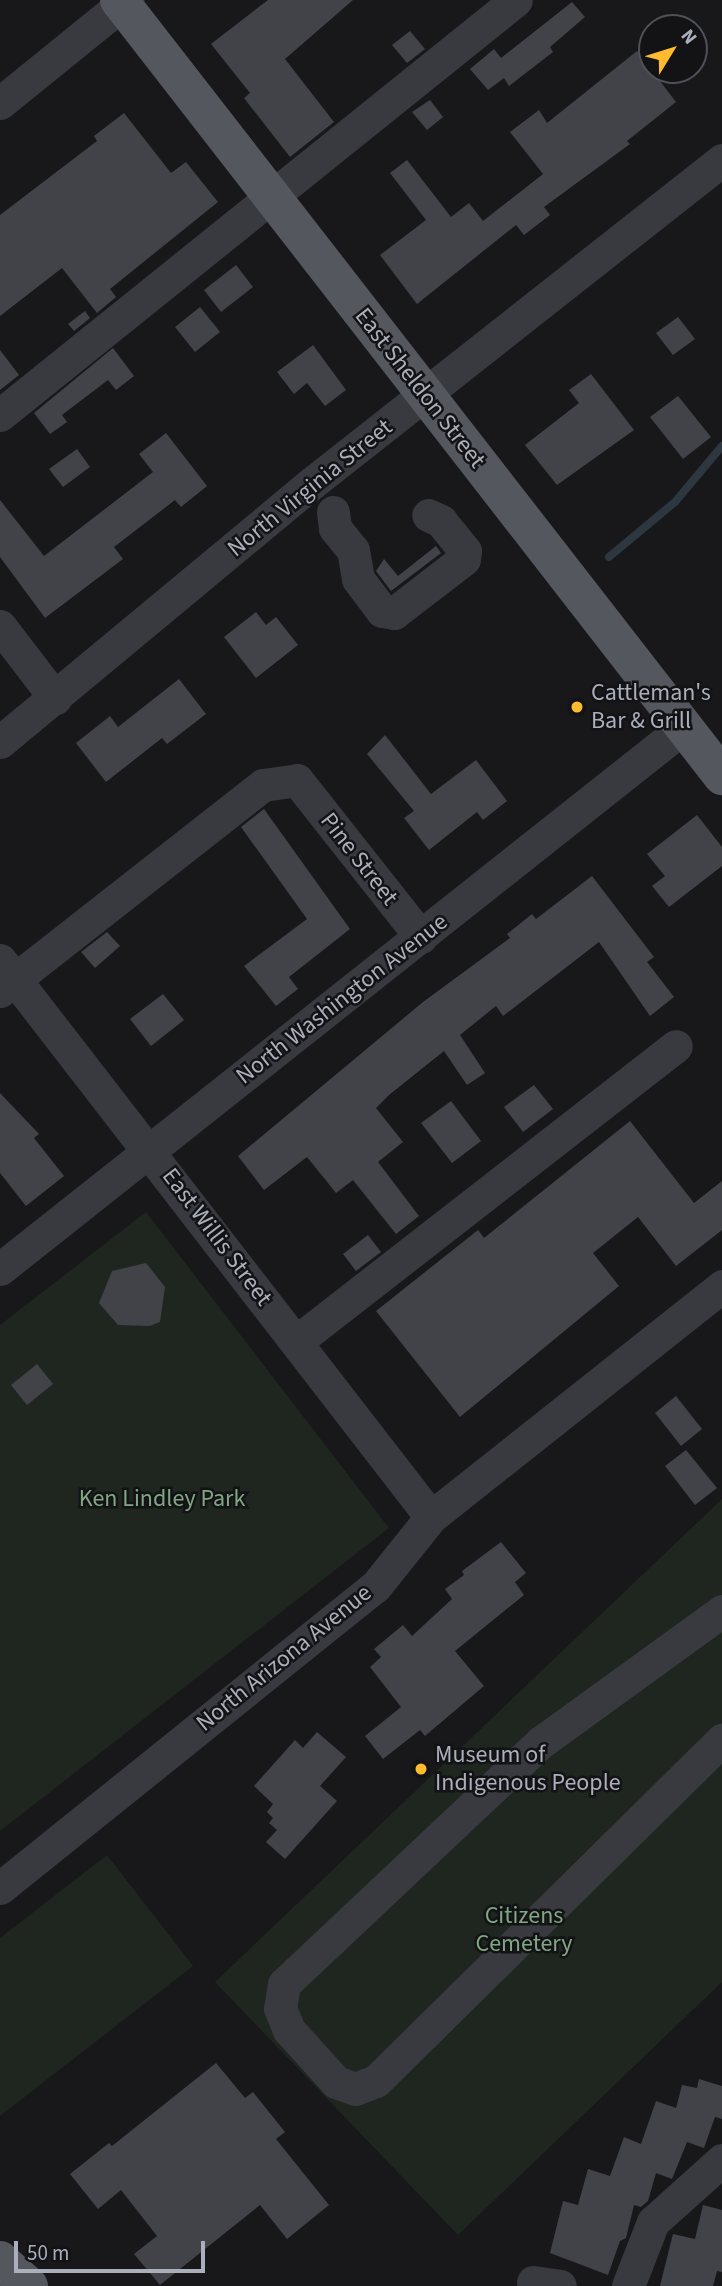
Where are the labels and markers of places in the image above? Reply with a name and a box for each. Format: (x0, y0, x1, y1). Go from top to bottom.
place label: Cattleman's Bar & Grill (591, 679, 711, 735)
marker: Cattleman's Bar & Grill (569, 699, 585, 715)
place label: Museum of Indigenous People (435, 1741, 621, 1797)
marker: Museum of Indigenous People (413, 1761, 429, 1777)

